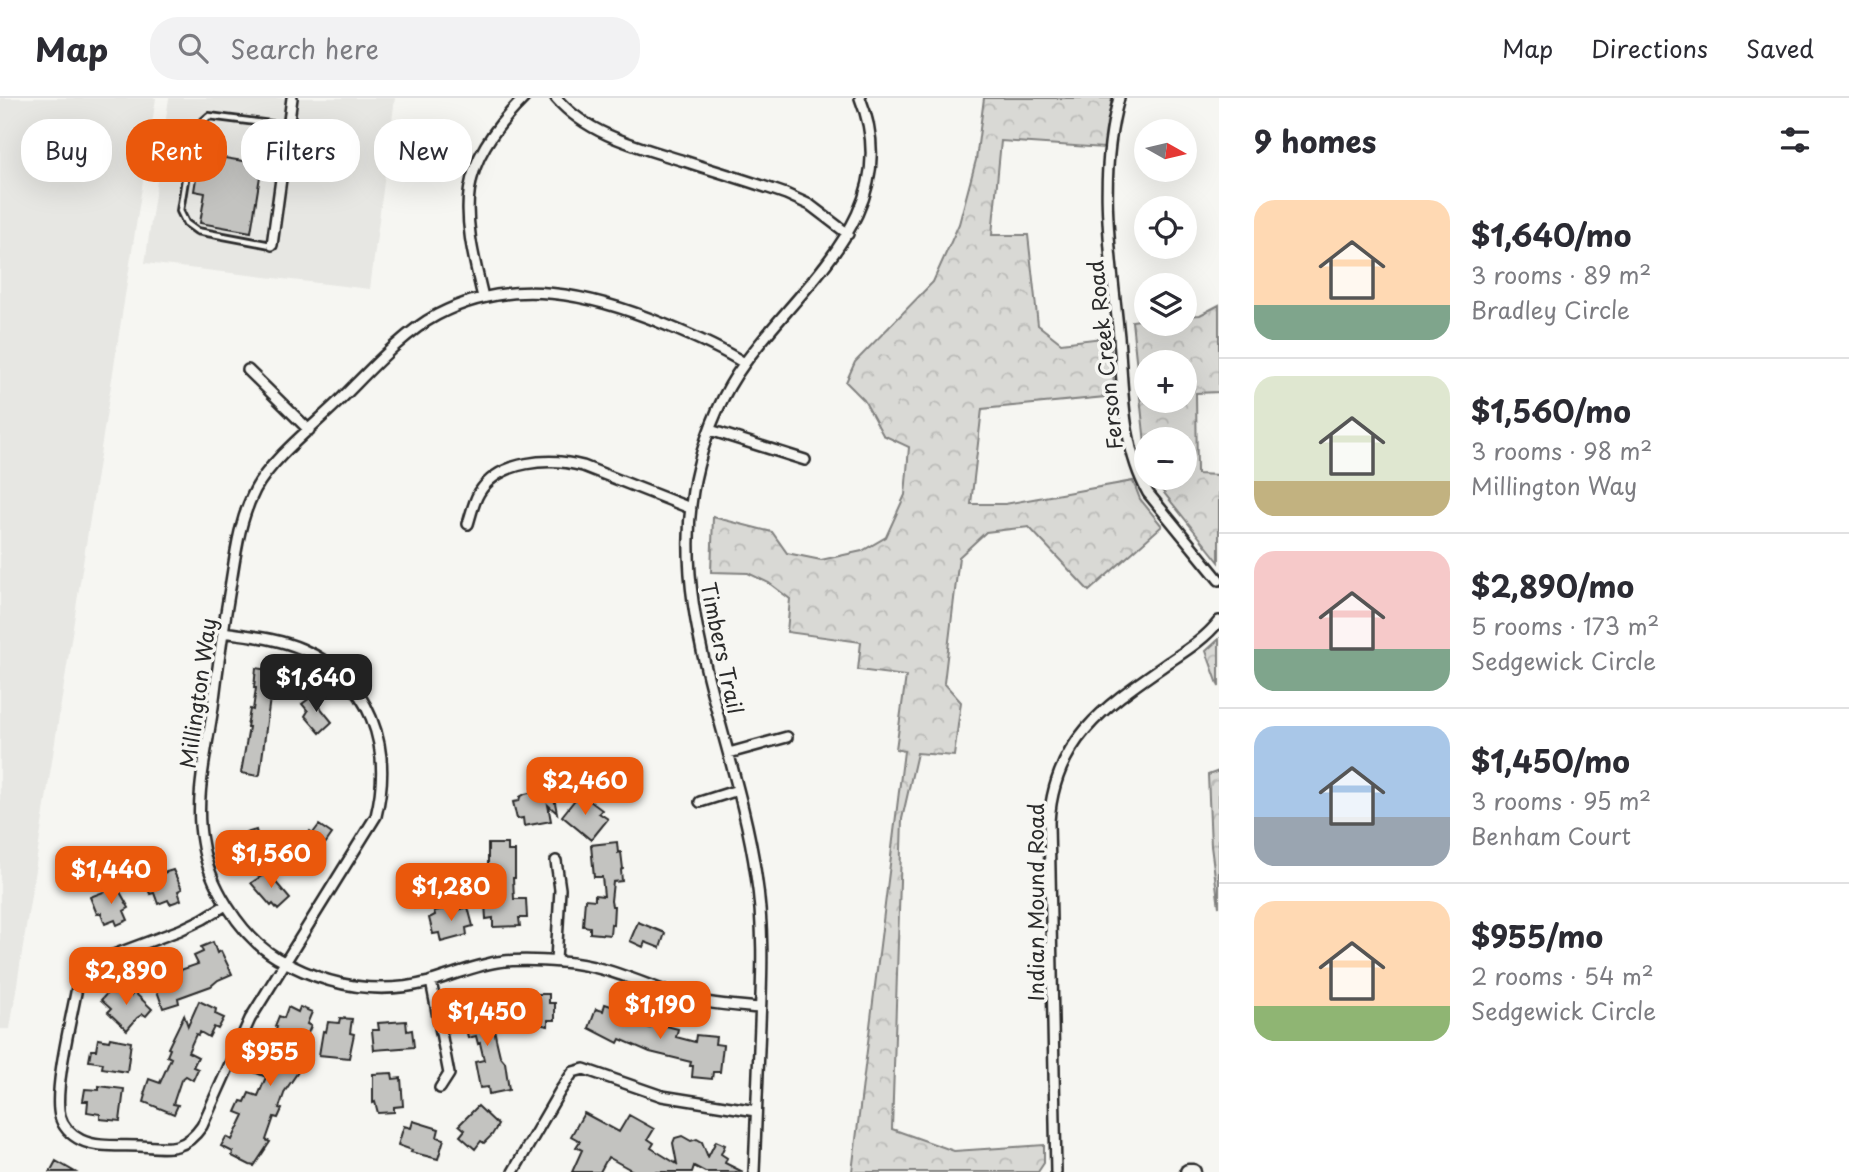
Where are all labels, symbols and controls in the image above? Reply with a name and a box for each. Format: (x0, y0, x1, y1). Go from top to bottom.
search box (150, 17, 640, 80)
text: Map (35, 23, 108, 73)
icon: search (174, 29, 212, 67)
text: Search here (230, 29, 379, 68)
text: Map (1502, 30, 1553, 66)
text: Directions (1591, 30, 1708, 66)
text: Saved (1746, 30, 1814, 66)
text: 9 homes (1254, 118, 1376, 163)
chip: Buy (21, 119, 112, 182)
chip: Rent (126, 119, 227, 182)
chip: Filters (241, 119, 360, 182)
chip: New (374, 119, 472, 182)
north arrow (1134, 119, 1197, 182)
map controls (1134, 119, 1197, 490)
icon: filters (1776, 121, 1814, 159)
button: locate (1134, 196, 1197, 259)
text: $1,640/mo (1471, 212, 1631, 257)
icon: home (1310, 228, 1394, 312)
text: 3 rooms · 89 m² (1471, 257, 1651, 292)
street label: Ferson Creek Road (1078, 259, 1130, 451)
button: layers (1134, 273, 1197, 336)
text: Bradley Circle (1471, 292, 1630, 327)
button: + (1134, 350, 1197, 413)
text: $1,560/mo (1471, 388, 1631, 433)
icon: home (1310, 404, 1394, 488)
button: − (1134, 427, 1197, 490)
text: 3 rooms · 98 m² (1471, 433, 1652, 468)
text: Millington Way (1471, 468, 1637, 503)
text: $2,890/mo (1471, 563, 1634, 608)
street label: Timbers Trail (693, 579, 753, 717)
icon: home (1310, 579, 1394, 663)
text: 5 rooms · 173 m² (1471, 608, 1659, 643)
street label: Millington Way (171, 616, 223, 770)
text: Sedgewick Circle (1471, 643, 1656, 678)
pin: $1,640 (259, 654, 373, 714)
text: $1,640 (276, 659, 356, 694)
text: $1,450/mo (1471, 738, 1630, 783)
icon: home (1310, 754, 1394, 838)
pin: $2,460 (528, 758, 642, 817)
text: $2,460 (542, 762, 628, 797)
text: 3 rooms · 95 m² (1471, 783, 1651, 818)
street label: Indian Mound Road (1019, 803, 1051, 1001)
text: Benham Court (1471, 818, 1631, 853)
pin: $1,560 (214, 830, 328, 890)
text: $1,560 (231, 835, 311, 870)
pin: $1,440 (54, 846, 168, 906)
text: $1,440 (71, 851, 151, 886)
pin: $1,280 (394, 864, 508, 923)
text: $1,280 (412, 868, 490, 903)
text: $955/mo (1471, 913, 1603, 958)
icon: home (1310, 929, 1394, 1013)
pin: $2,890 (69, 948, 183, 1007)
text: $2,890 (85, 952, 167, 987)
text: 2 rooms · 54 m² (1471, 958, 1654, 993)
pin: $1,190 (603, 982, 717, 1041)
text: $1,190 (625, 986, 695, 1021)
pin: $1,450 (430, 988, 544, 1048)
text: $1,450 (448, 993, 526, 1028)
text: Sedgewick Circle (1471, 993, 1656, 1028)
pin: $955 (229, 1028, 311, 1088)
text: $955 (241, 1033, 299, 1068)

